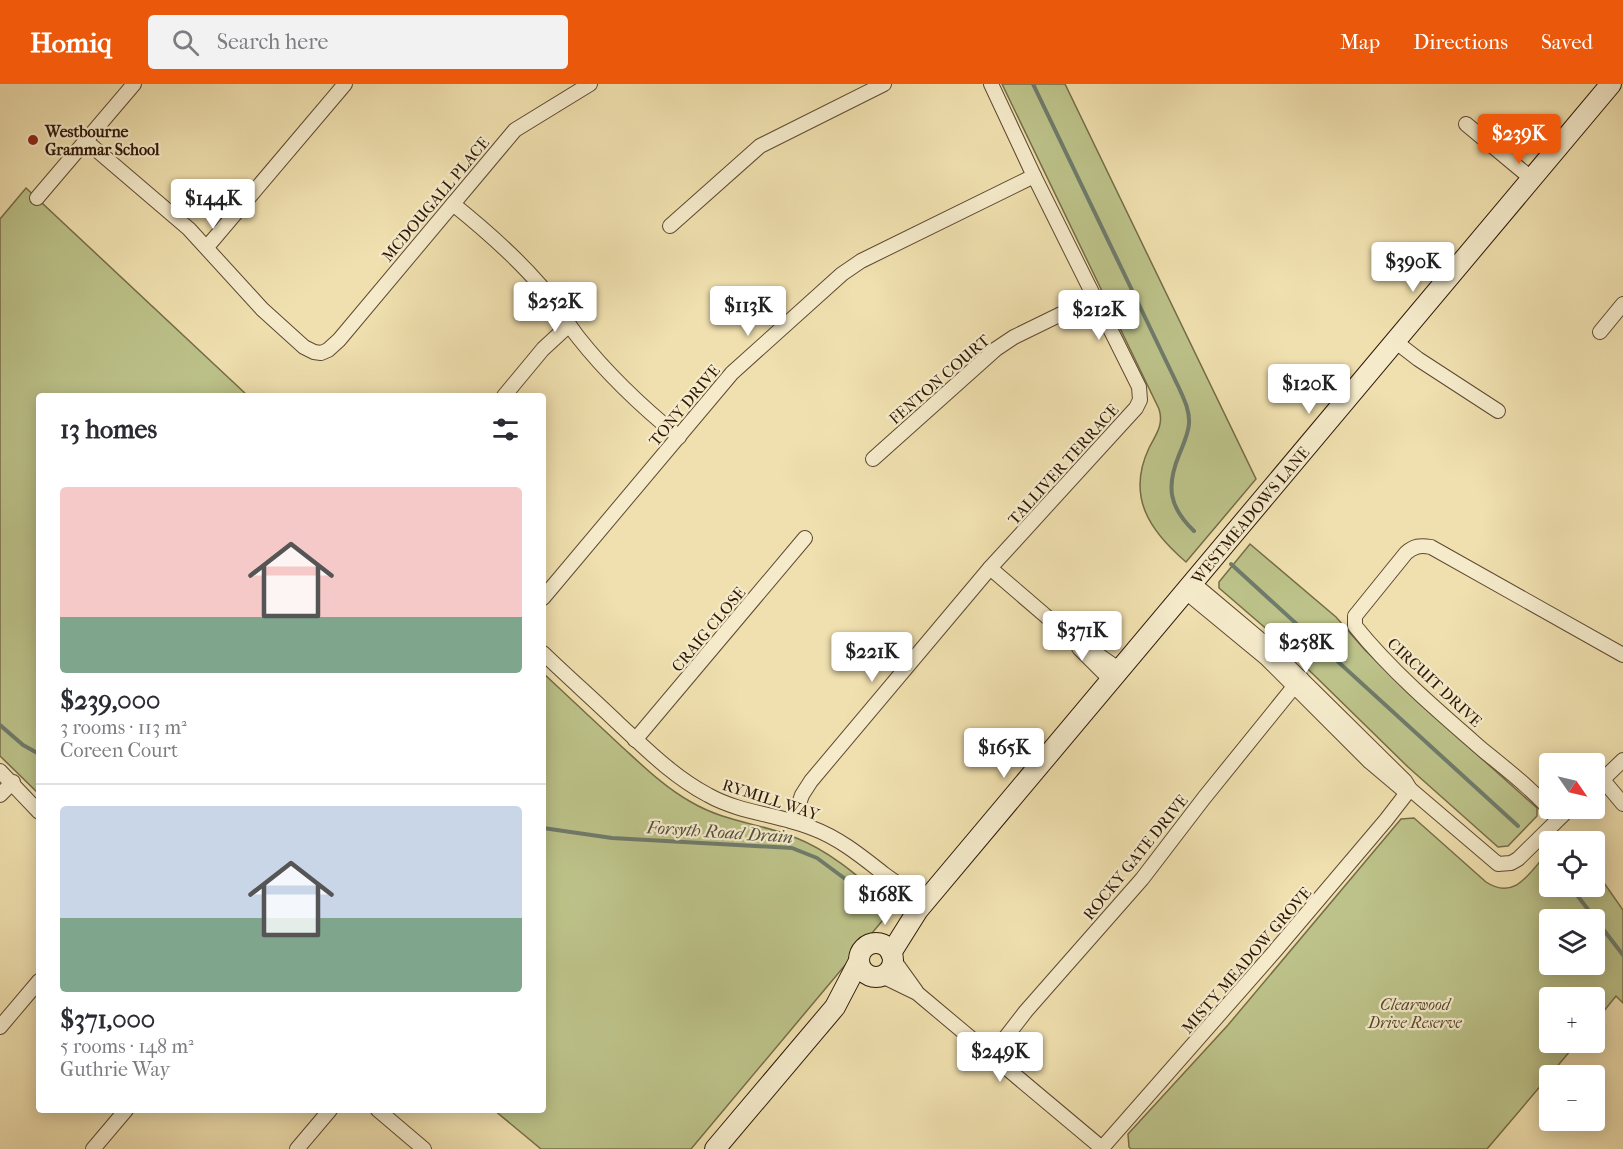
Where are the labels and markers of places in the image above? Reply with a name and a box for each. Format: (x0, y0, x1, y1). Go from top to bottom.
pin: $239K (1477, 114, 1561, 165)
place label: Westbourne Grammar School (44, 122, 160, 159)
marker: Westbourne Grammar School (26, 133, 40, 147)
pin: $144K (171, 179, 255, 230)
pin: $390K (1371, 242, 1455, 293)
pin: $252K (513, 282, 597, 333)
pin: $113K (706, 286, 790, 337)
pin: $212K (1057, 290, 1141, 341)
pin: $120K (1267, 364, 1351, 415)
pin: $371K (1040, 611, 1124, 662)
pin: $258K (1264, 623, 1348, 674)
pin: $221K (830, 632, 914, 683)
pin: $165K (962, 728, 1046, 779)
pin: $168K (843, 875, 927, 926)
pin: $249K (958, 1032, 1042, 1083)

